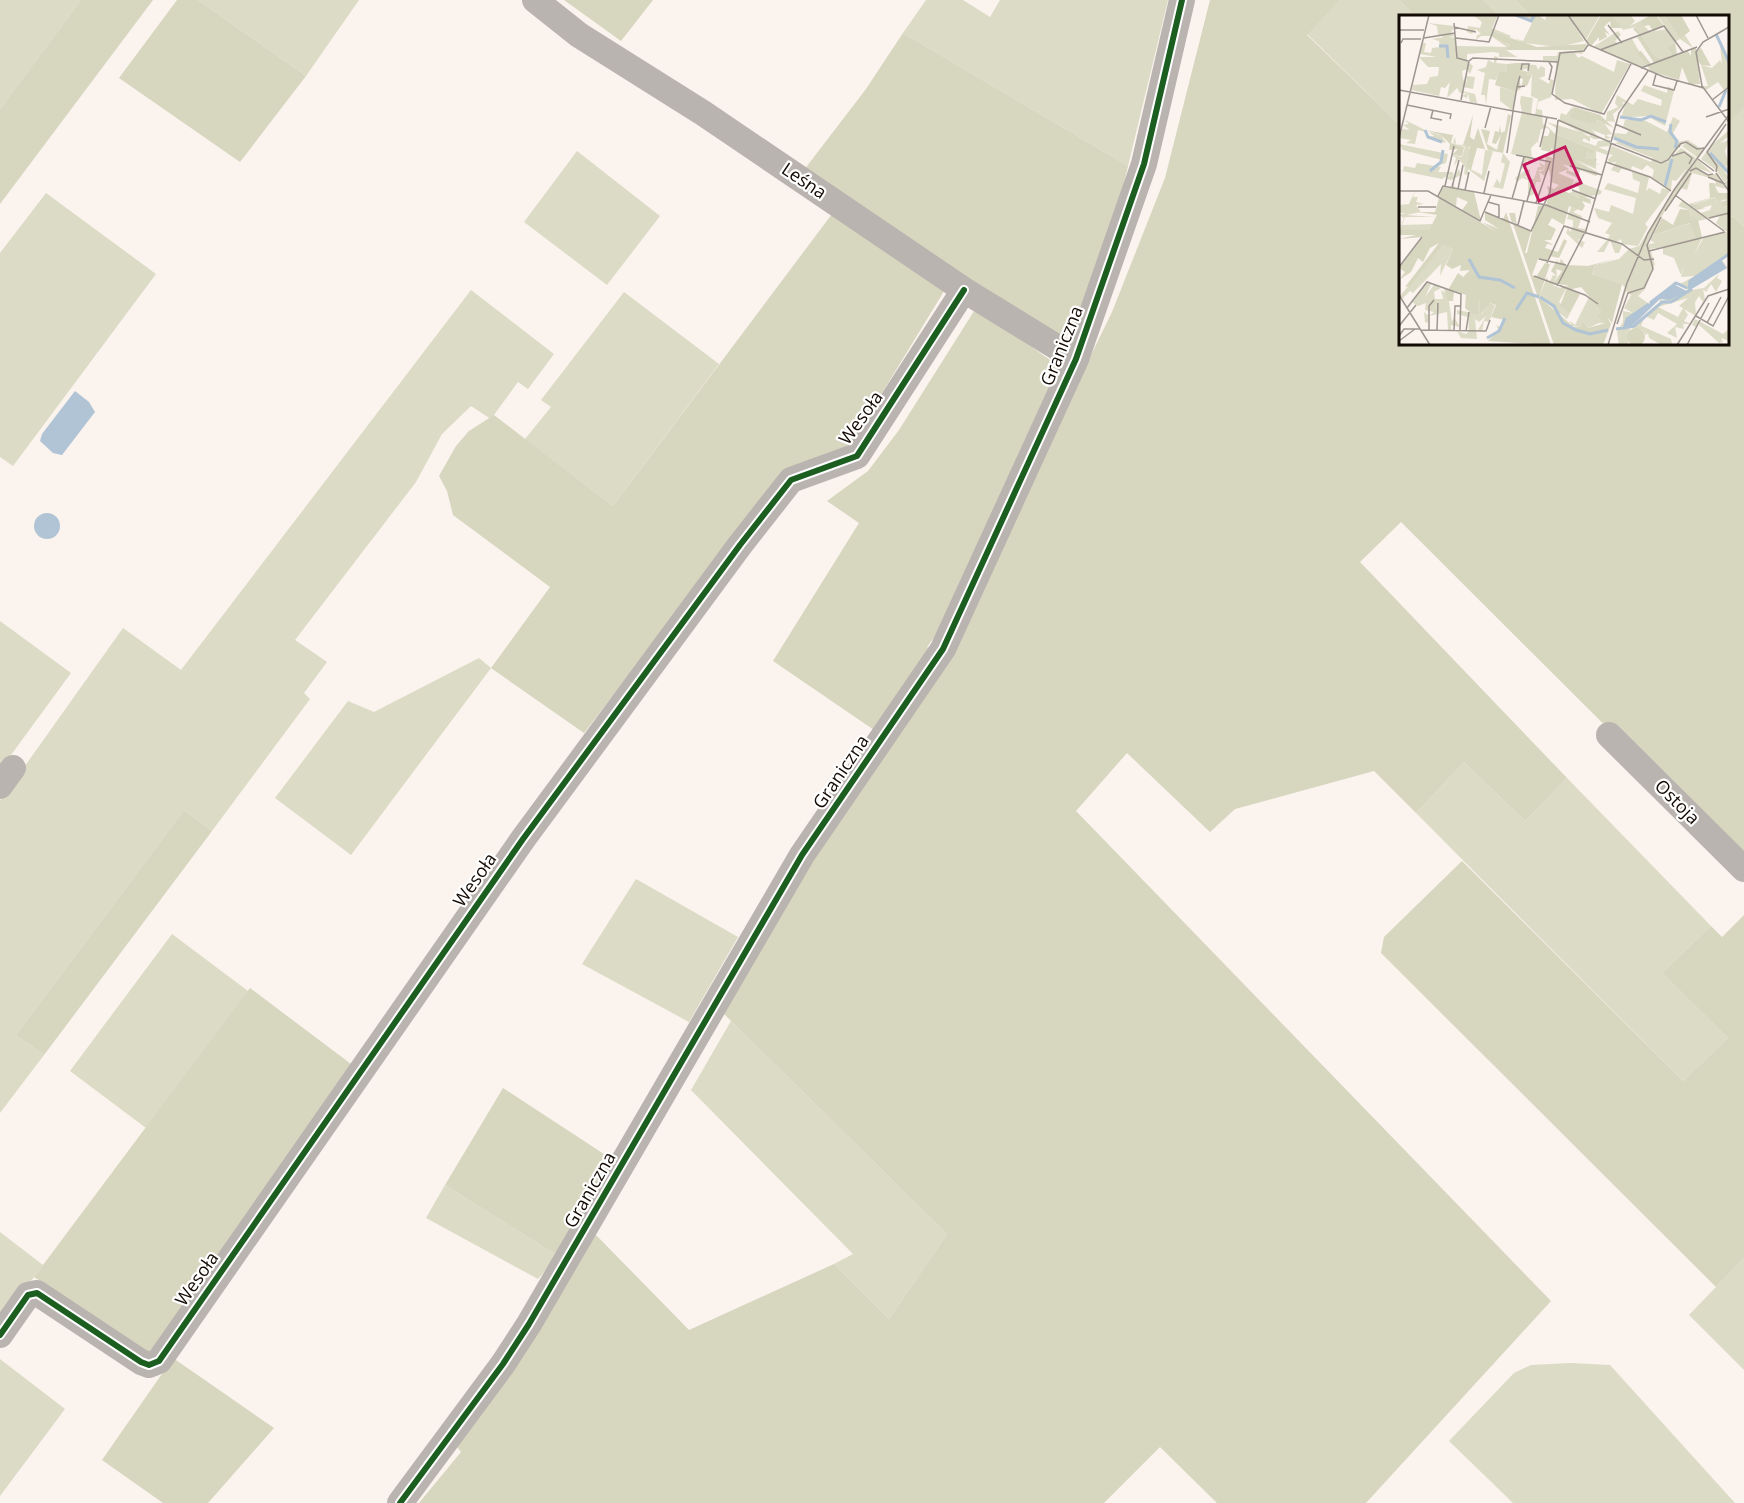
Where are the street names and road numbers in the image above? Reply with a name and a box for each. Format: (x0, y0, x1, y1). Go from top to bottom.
street label: Leśna (777, 156, 832, 204)
street label: Graniczna (1034, 302, 1088, 389)
street label: Wesoła (833, 386, 888, 449)
street label: Graniczna (807, 730, 874, 813)
street label: Ostoja (1650, 774, 1705, 829)
street label: Wesoła (447, 848, 501, 911)
street label: Graniczna (558, 1147, 621, 1232)
street label: Wesoła (169, 1247, 223, 1310)

